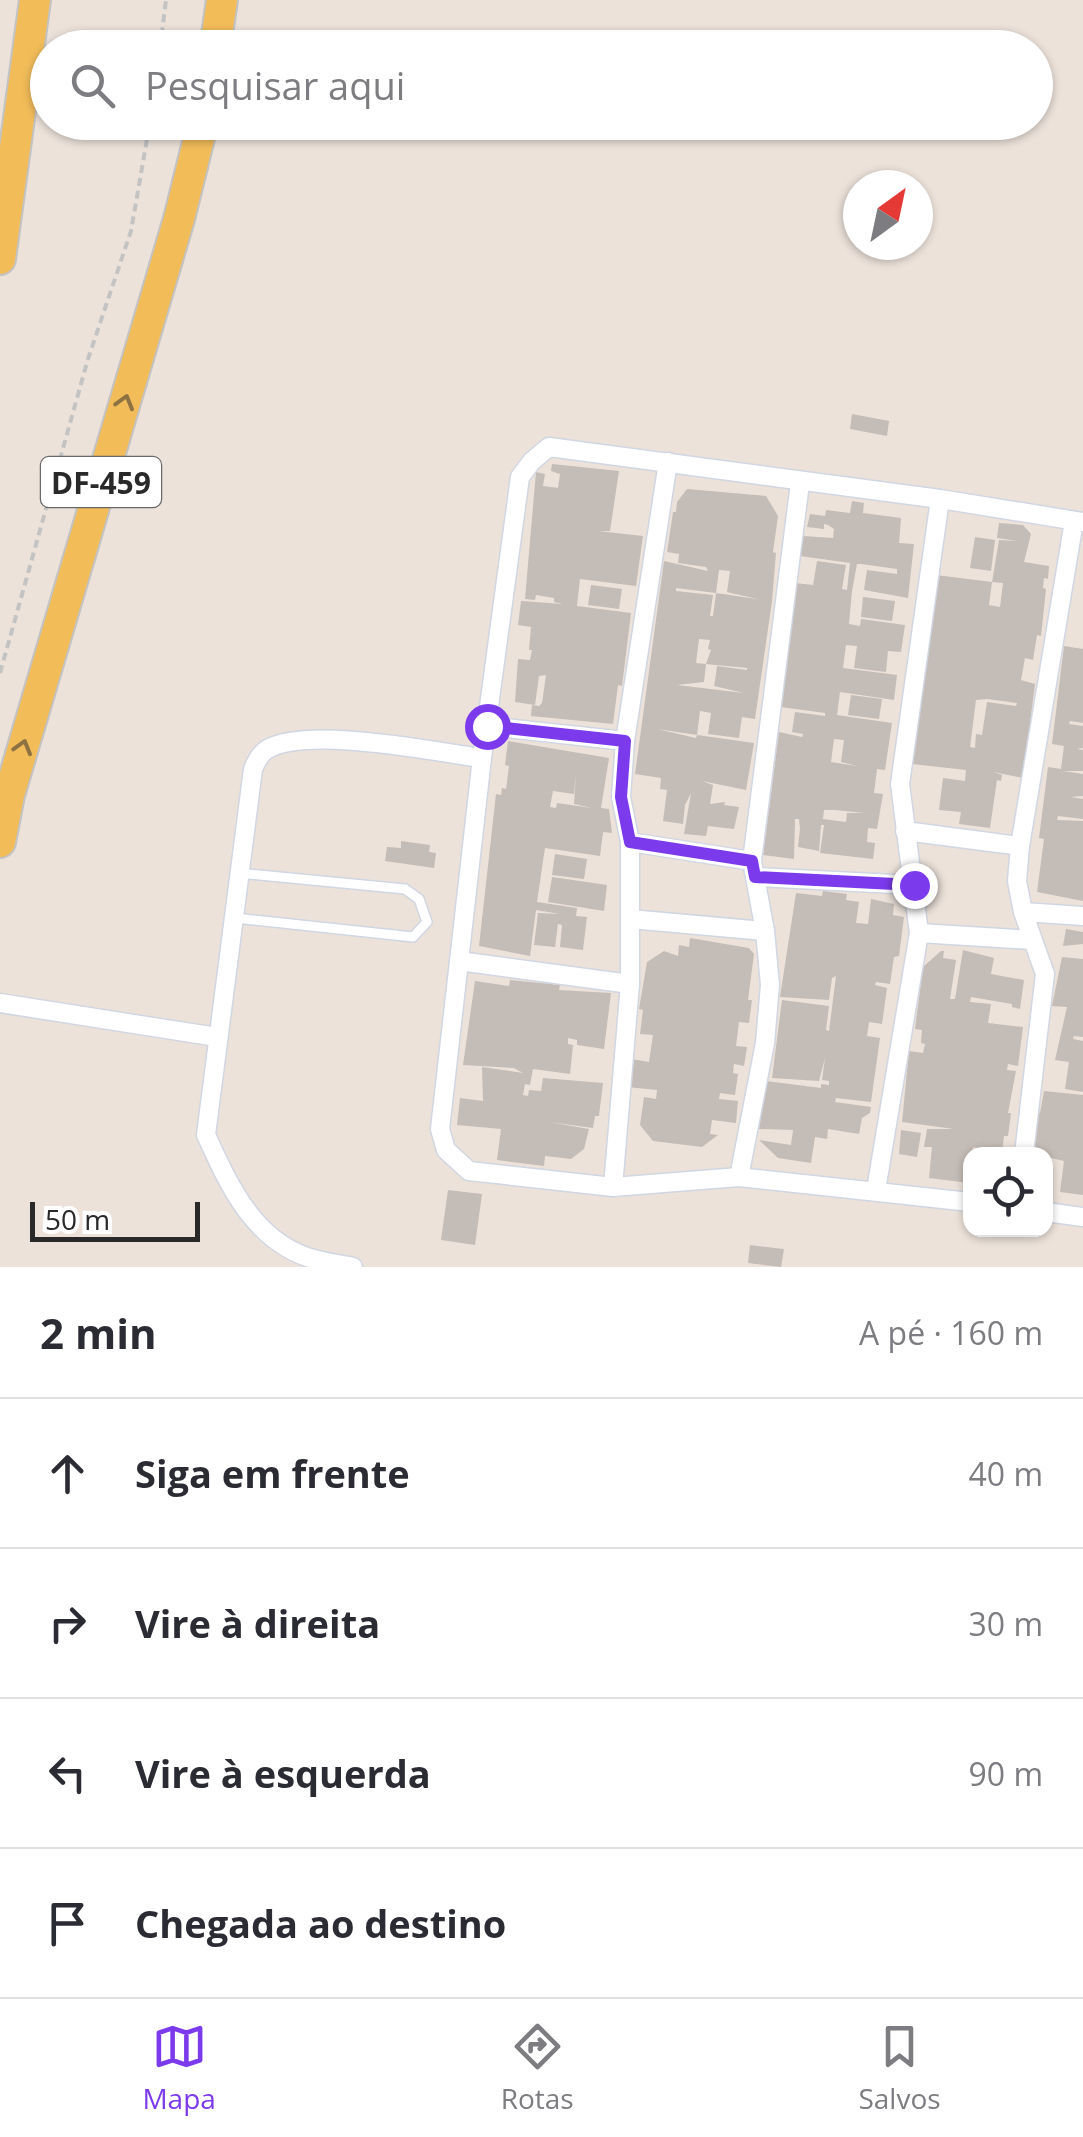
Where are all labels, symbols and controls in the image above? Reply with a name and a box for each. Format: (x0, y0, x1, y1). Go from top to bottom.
search box (30, 30, 1053, 140)
icon: search (65, 58, 120, 113)
text: Pesquisar aqui (145, 59, 405, 111)
north arrow (843, 170, 933, 260)
one-way arrow (113, 394, 134, 411)
road number: DF-459 (41, 457, 161, 507)
route start (465, 704, 511, 750)
one-way arrow (11, 739, 32, 756)
route end (892, 863, 938, 909)
map controls (963, 1147, 1053, 1237)
button: locate (963, 1147, 1053, 1237)
scale bar (30, 1197, 200, 1242)
text: 50 m (45, 1200, 110, 1238)
text: 2 min (40, 1304, 157, 1361)
text: A pé · 160 m (859, 1311, 1043, 1354)
icon: ahead (40, 1446, 95, 1501)
text: Siga em frente (135, 1447, 410, 1499)
text: 40 m (968, 1452, 1043, 1495)
icon: right (40, 1596, 95, 1651)
text: Vire à direita (135, 1597, 380, 1649)
text: 30 m (968, 1602, 1043, 1645)
icon: left (40, 1746, 95, 1801)
text: Vire à esquerda (135, 1747, 431, 1799)
text: 90 m (968, 1752, 1043, 1795)
icon: arrive (40, 1896, 95, 1951)
text: Chegada ao destino (135, 1897, 506, 1949)
tab: Mapa (142, 2019, 216, 2117)
tab: Rotas (501, 2019, 574, 2117)
tab: Salvos (858, 2019, 941, 2117)

